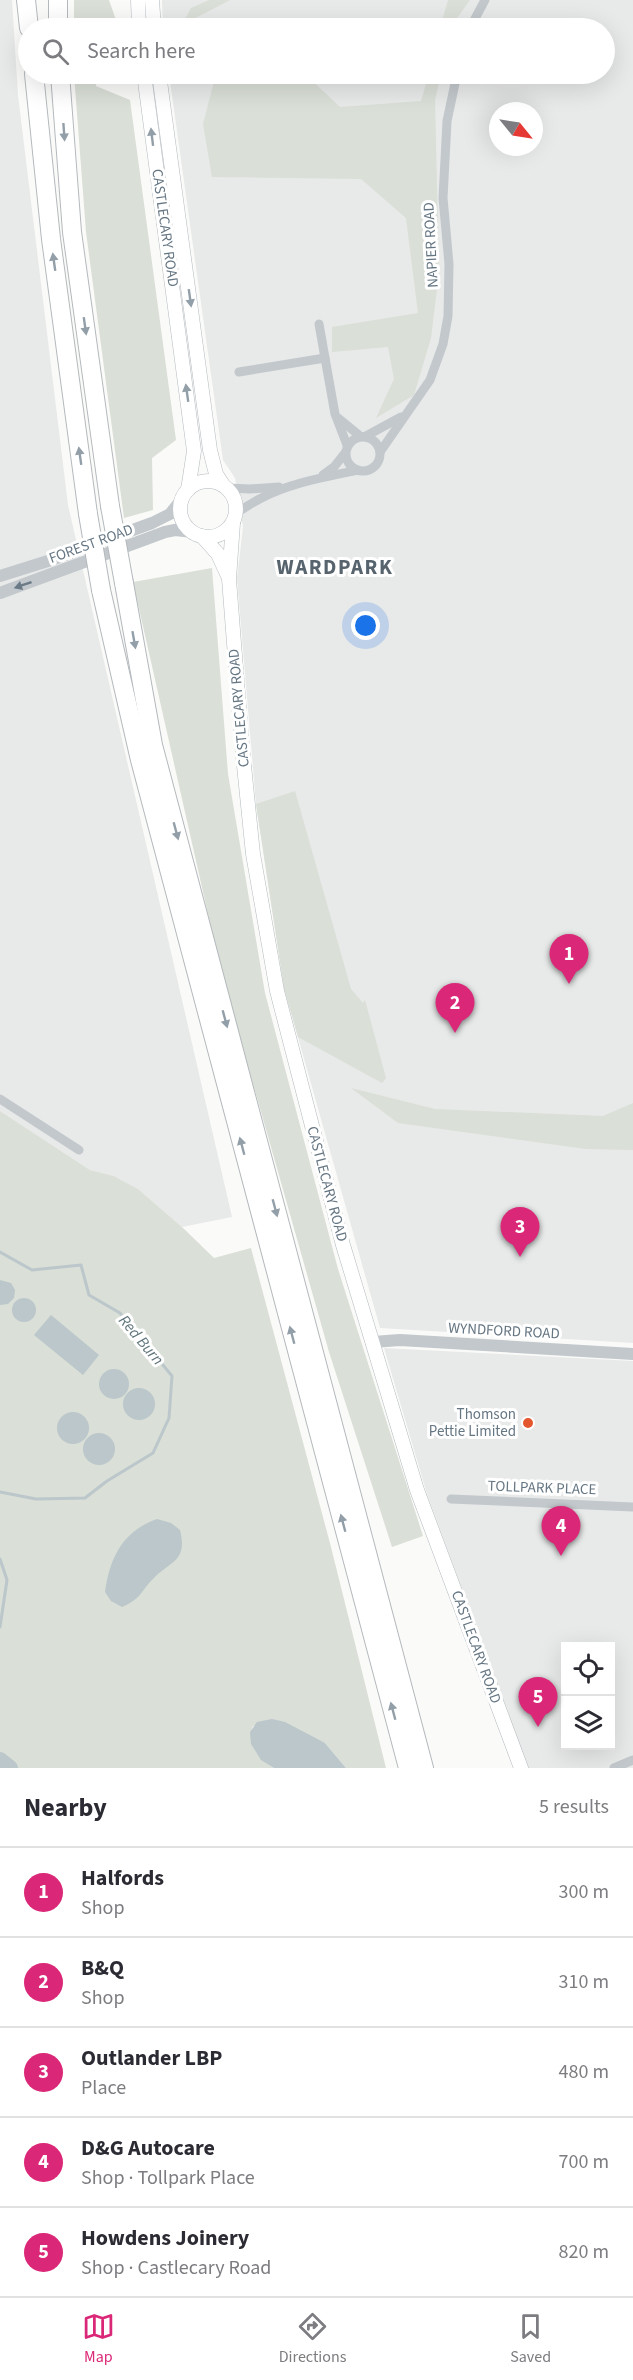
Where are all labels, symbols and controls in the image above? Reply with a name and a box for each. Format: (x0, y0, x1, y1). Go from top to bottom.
search box (18, 18, 615, 84)
icon: search (39, 35, 72, 68)
text: Search here (87, 35, 195, 67)
north arrow (489, 102, 543, 156)
one-way arrow (59, 122, 69, 141)
one-way arrow (148, 128, 157, 147)
street label: CASTLECARY ROAD (146, 168, 184, 288)
street label: NAPIER ROAD (418, 202, 444, 288)
one-way arrow (50, 253, 59, 272)
one-way arrow (185, 289, 194, 308)
one-way arrow (80, 316, 89, 335)
one-way arrow (183, 383, 192, 402)
one-way arrow (76, 446, 85, 465)
street label: FOREST ROAD (46, 519, 136, 569)
district label: WARDPARK (277, 552, 393, 582)
one-way arrow (14, 580, 32, 590)
your location (351, 611, 380, 640)
one-way arrow (130, 631, 139, 650)
street label: CASTLECARY ROAD (223, 648, 255, 768)
one-way arrow (171, 822, 181, 840)
pin: 1 (550, 934, 588, 984)
pin: 2 (436, 984, 474, 1033)
one-way arrow (221, 1010, 231, 1028)
street label: CASTLECARY ROAD (301, 1124, 353, 1244)
one-way arrow (237, 1137, 247, 1155)
one-way arrow (271, 1199, 281, 1217)
pin: 3 (500, 1208, 540, 1257)
water label: Red Burn (113, 1310, 169, 1370)
street label: WYNDFORD ROAD (448, 1318, 560, 1344)
one-way arrow (287, 1326, 297, 1344)
place label: Thomson Pettie Limited (429, 1404, 516, 1442)
marker: Thomson Pettie Limited (521, 1416, 535, 1430)
street label: TOLLPARK PLACE (487, 1476, 597, 1500)
pin: 4 (542, 1506, 580, 1556)
one-way arrow (337, 1514, 347, 1532)
street label: CASTLECARY ROAD (446, 1588, 506, 1706)
map controls (561, 1642, 615, 1750)
button: locate (561, 1642, 615, 1696)
pin: 5 (518, 1678, 558, 1727)
button: layers (561, 1696, 615, 1750)
one-way arrow (388, 1702, 397, 1720)
text: Nearby (24, 1789, 107, 1826)
text: 5 results (539, 1793, 609, 1821)
text: Halfords (81, 1862, 164, 1894)
text: 1 (38, 1878, 49, 1906)
text: 300 m (559, 1878, 609, 1906)
text: Shop (81, 1894, 125, 1922)
text: B&Q (81, 1952, 124, 1984)
text: 2 (38, 1968, 49, 1996)
text: 310 m (559, 1968, 609, 1996)
text: Shop (81, 1984, 125, 2012)
text: Outlander LBP (81, 2042, 222, 2074)
text: 3 (38, 2058, 49, 2086)
text: 480 m (559, 2058, 609, 2086)
text: Place (81, 2074, 126, 2102)
text: D&G Autocare (81, 2132, 215, 2164)
text: 4 (38, 2148, 49, 2176)
text: 700 m (559, 2148, 609, 2176)
text: Shop · Tollpark Place (81, 2164, 255, 2192)
text: Howdens Joinery (81, 2222, 249, 2254)
text: 5 (38, 2238, 49, 2266)
text: 820 m (559, 2238, 609, 2266)
text: Shop · Castlecary Road (81, 2254, 271, 2282)
tab: Map (82, 2310, 115, 2368)
tab: Directions (279, 2310, 346, 2368)
tab: Saved (510, 2310, 551, 2368)

